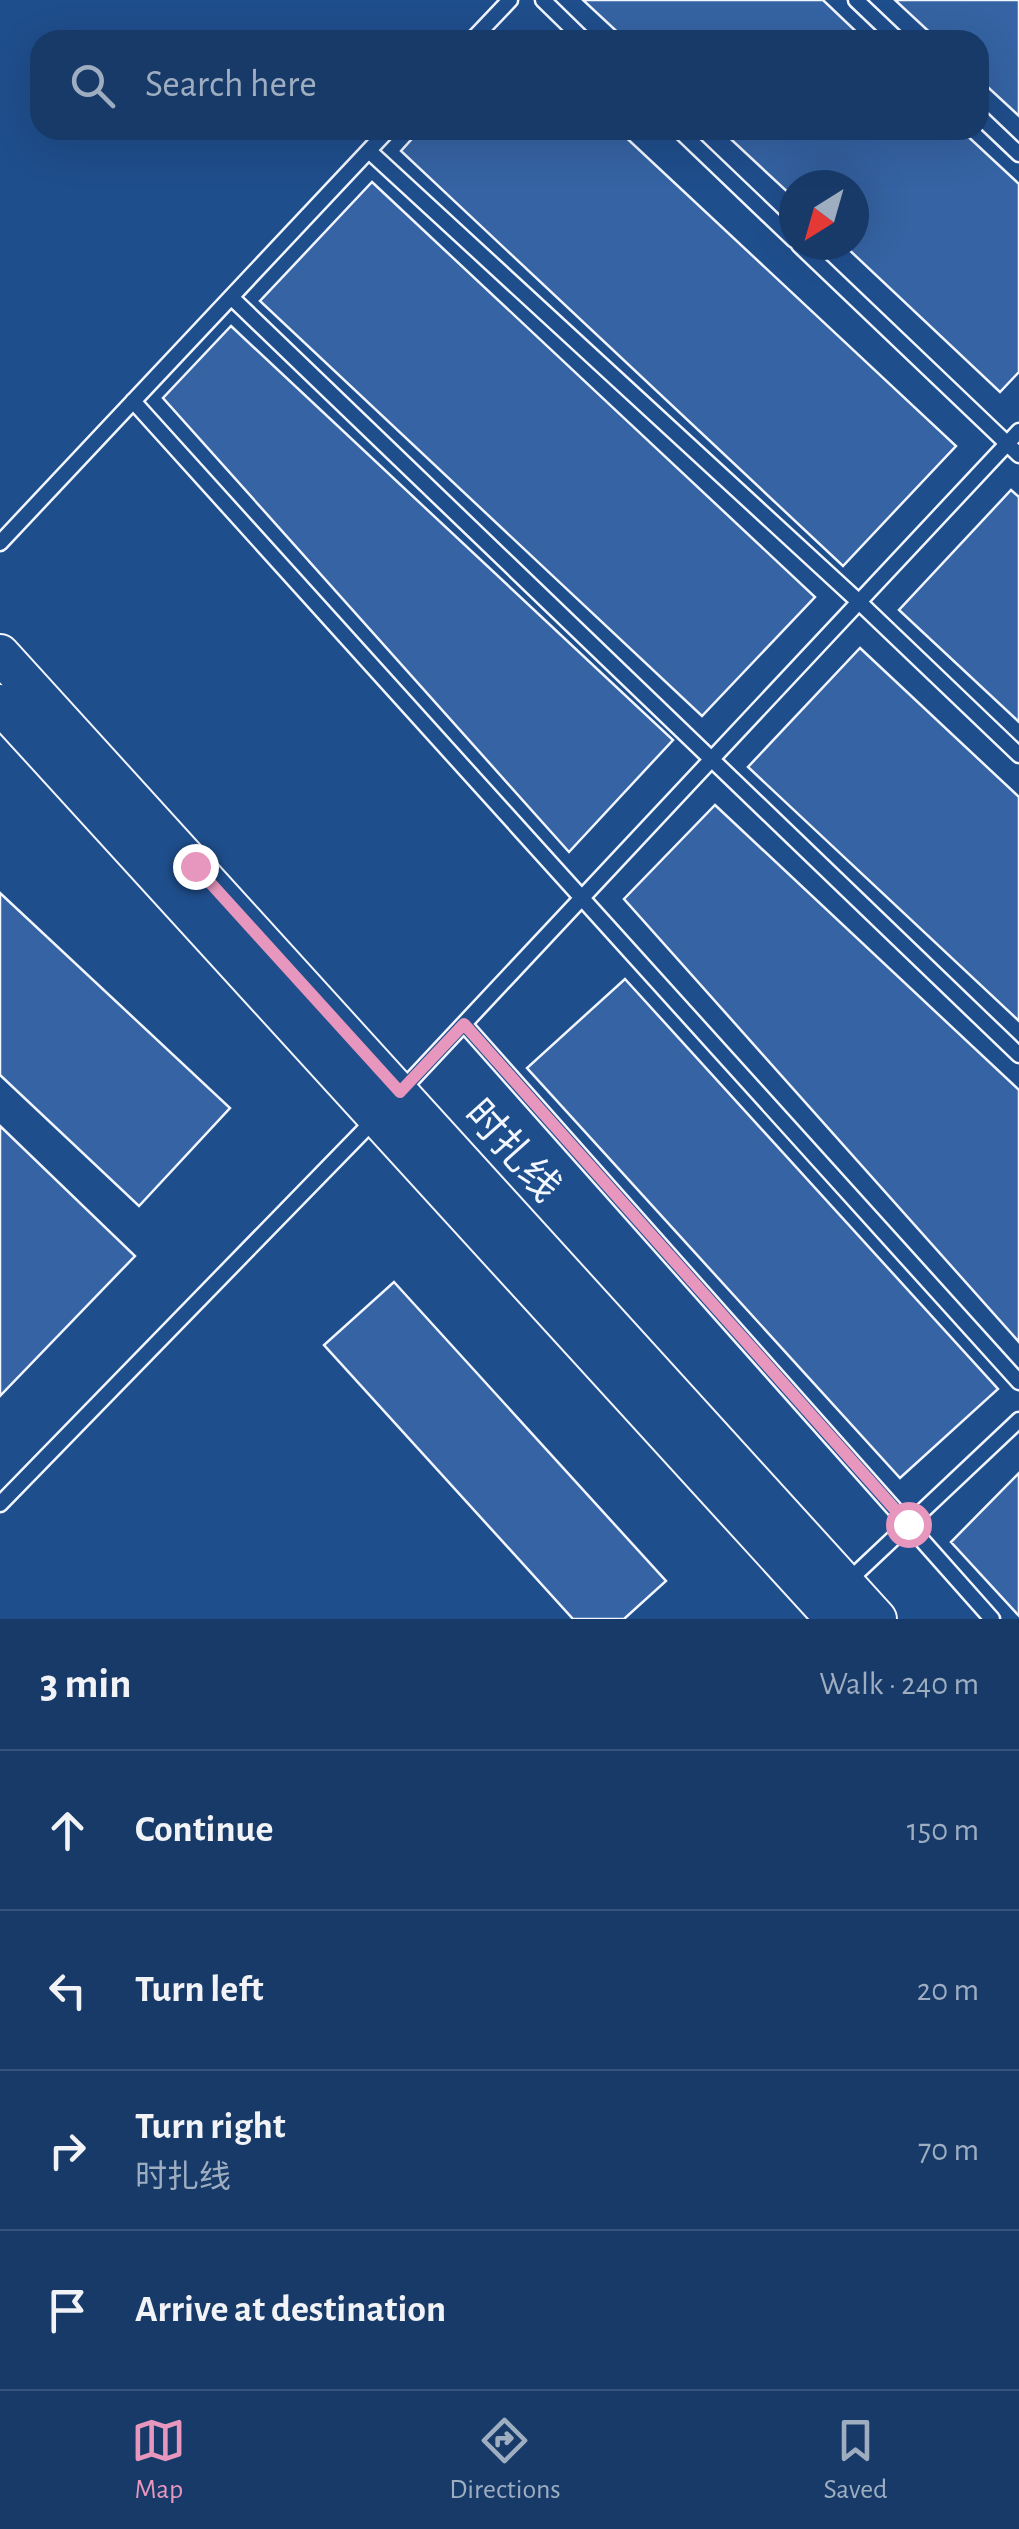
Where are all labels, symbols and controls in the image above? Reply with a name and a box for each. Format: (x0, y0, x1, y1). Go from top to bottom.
search box (30, 30, 989, 140)
icon: search (65, 58, 120, 113)
text: Search here (145, 66, 317, 104)
north arrow (779, 170, 869, 260)
route end (173, 844, 219, 890)
street label: 时扎线 (457, 1092, 568, 1209)
route start (886, 1502, 932, 1548)
text: 3 min (40, 1663, 132, 1705)
text: Walk · 240 m (819, 1668, 979, 1700)
icon: ahead (40, 1803, 95, 1858)
text: Continue (135, 1811, 273, 1849)
text: 150 m (907, 1814, 979, 1846)
icon: left (40, 1963, 95, 2018)
text: Turn left (135, 1971, 263, 2009)
text: 20 m (917, 1974, 979, 2006)
text: Turn right (135, 2108, 285, 2146)
icon: right (40, 2123, 95, 2178)
text: 70 m (918, 2134, 979, 2166)
text: 时扎线 (135, 2161, 231, 2193)
icon: arrive (40, 2283, 95, 2338)
text: Arrive at destination (135, 2291, 446, 2329)
tab: Map (131, 2413, 186, 2507)
tab: Directions (449, 2413, 561, 2507)
tab: Saved (824, 2413, 888, 2507)

